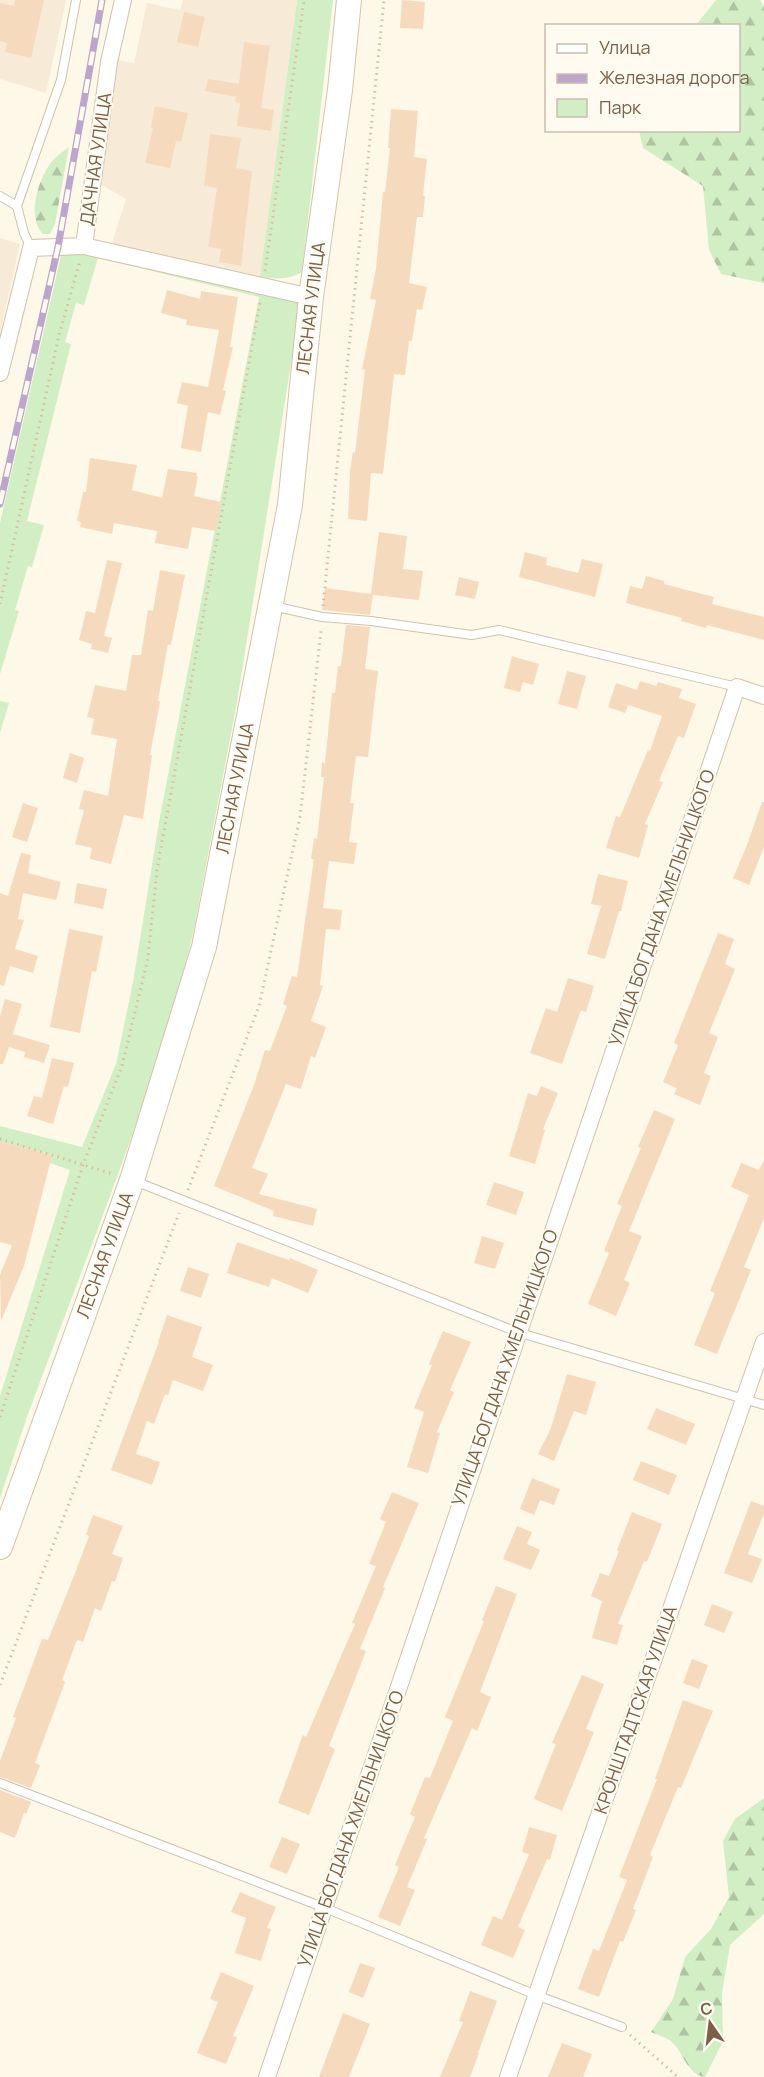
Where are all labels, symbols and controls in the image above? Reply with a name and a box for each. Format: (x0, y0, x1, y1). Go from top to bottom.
legend (545, 24, 740, 132)
text: Улица (599, 35, 651, 59)
text: Железная дорога (599, 65, 750, 89)
street label: ДАЧНАЯ УЛИЦА (74, 90, 116, 227)
text: Парк (599, 95, 642, 119)
street label: ЛЕСНАЯ УЛИЦА (290, 240, 330, 375)
street label: ЛЕСНАЯ УЛИЦА (210, 720, 259, 855)
street label: УЛИЦА БОГДАНА ХМЕЛЬНИЦКОГО (602, 766, 720, 1049)
street label: ЛЕСНАЯ УЛИЦА (70, 1187, 138, 1321)
street label: УЛИЦА БОГДАНА ХМЕЛЬНИЦКОГО (445, 1226, 563, 1509)
street label: КРОНШТАДТСКАЯ УЛИЦА (588, 1602, 682, 1817)
street label: УЛИЦА БОГДАНА ХМЕЛЬНИЦКОГО (291, 1687, 409, 1970)
north arrow (680, 1993, 740, 2053)
text: С (698, 1996, 715, 2021)

